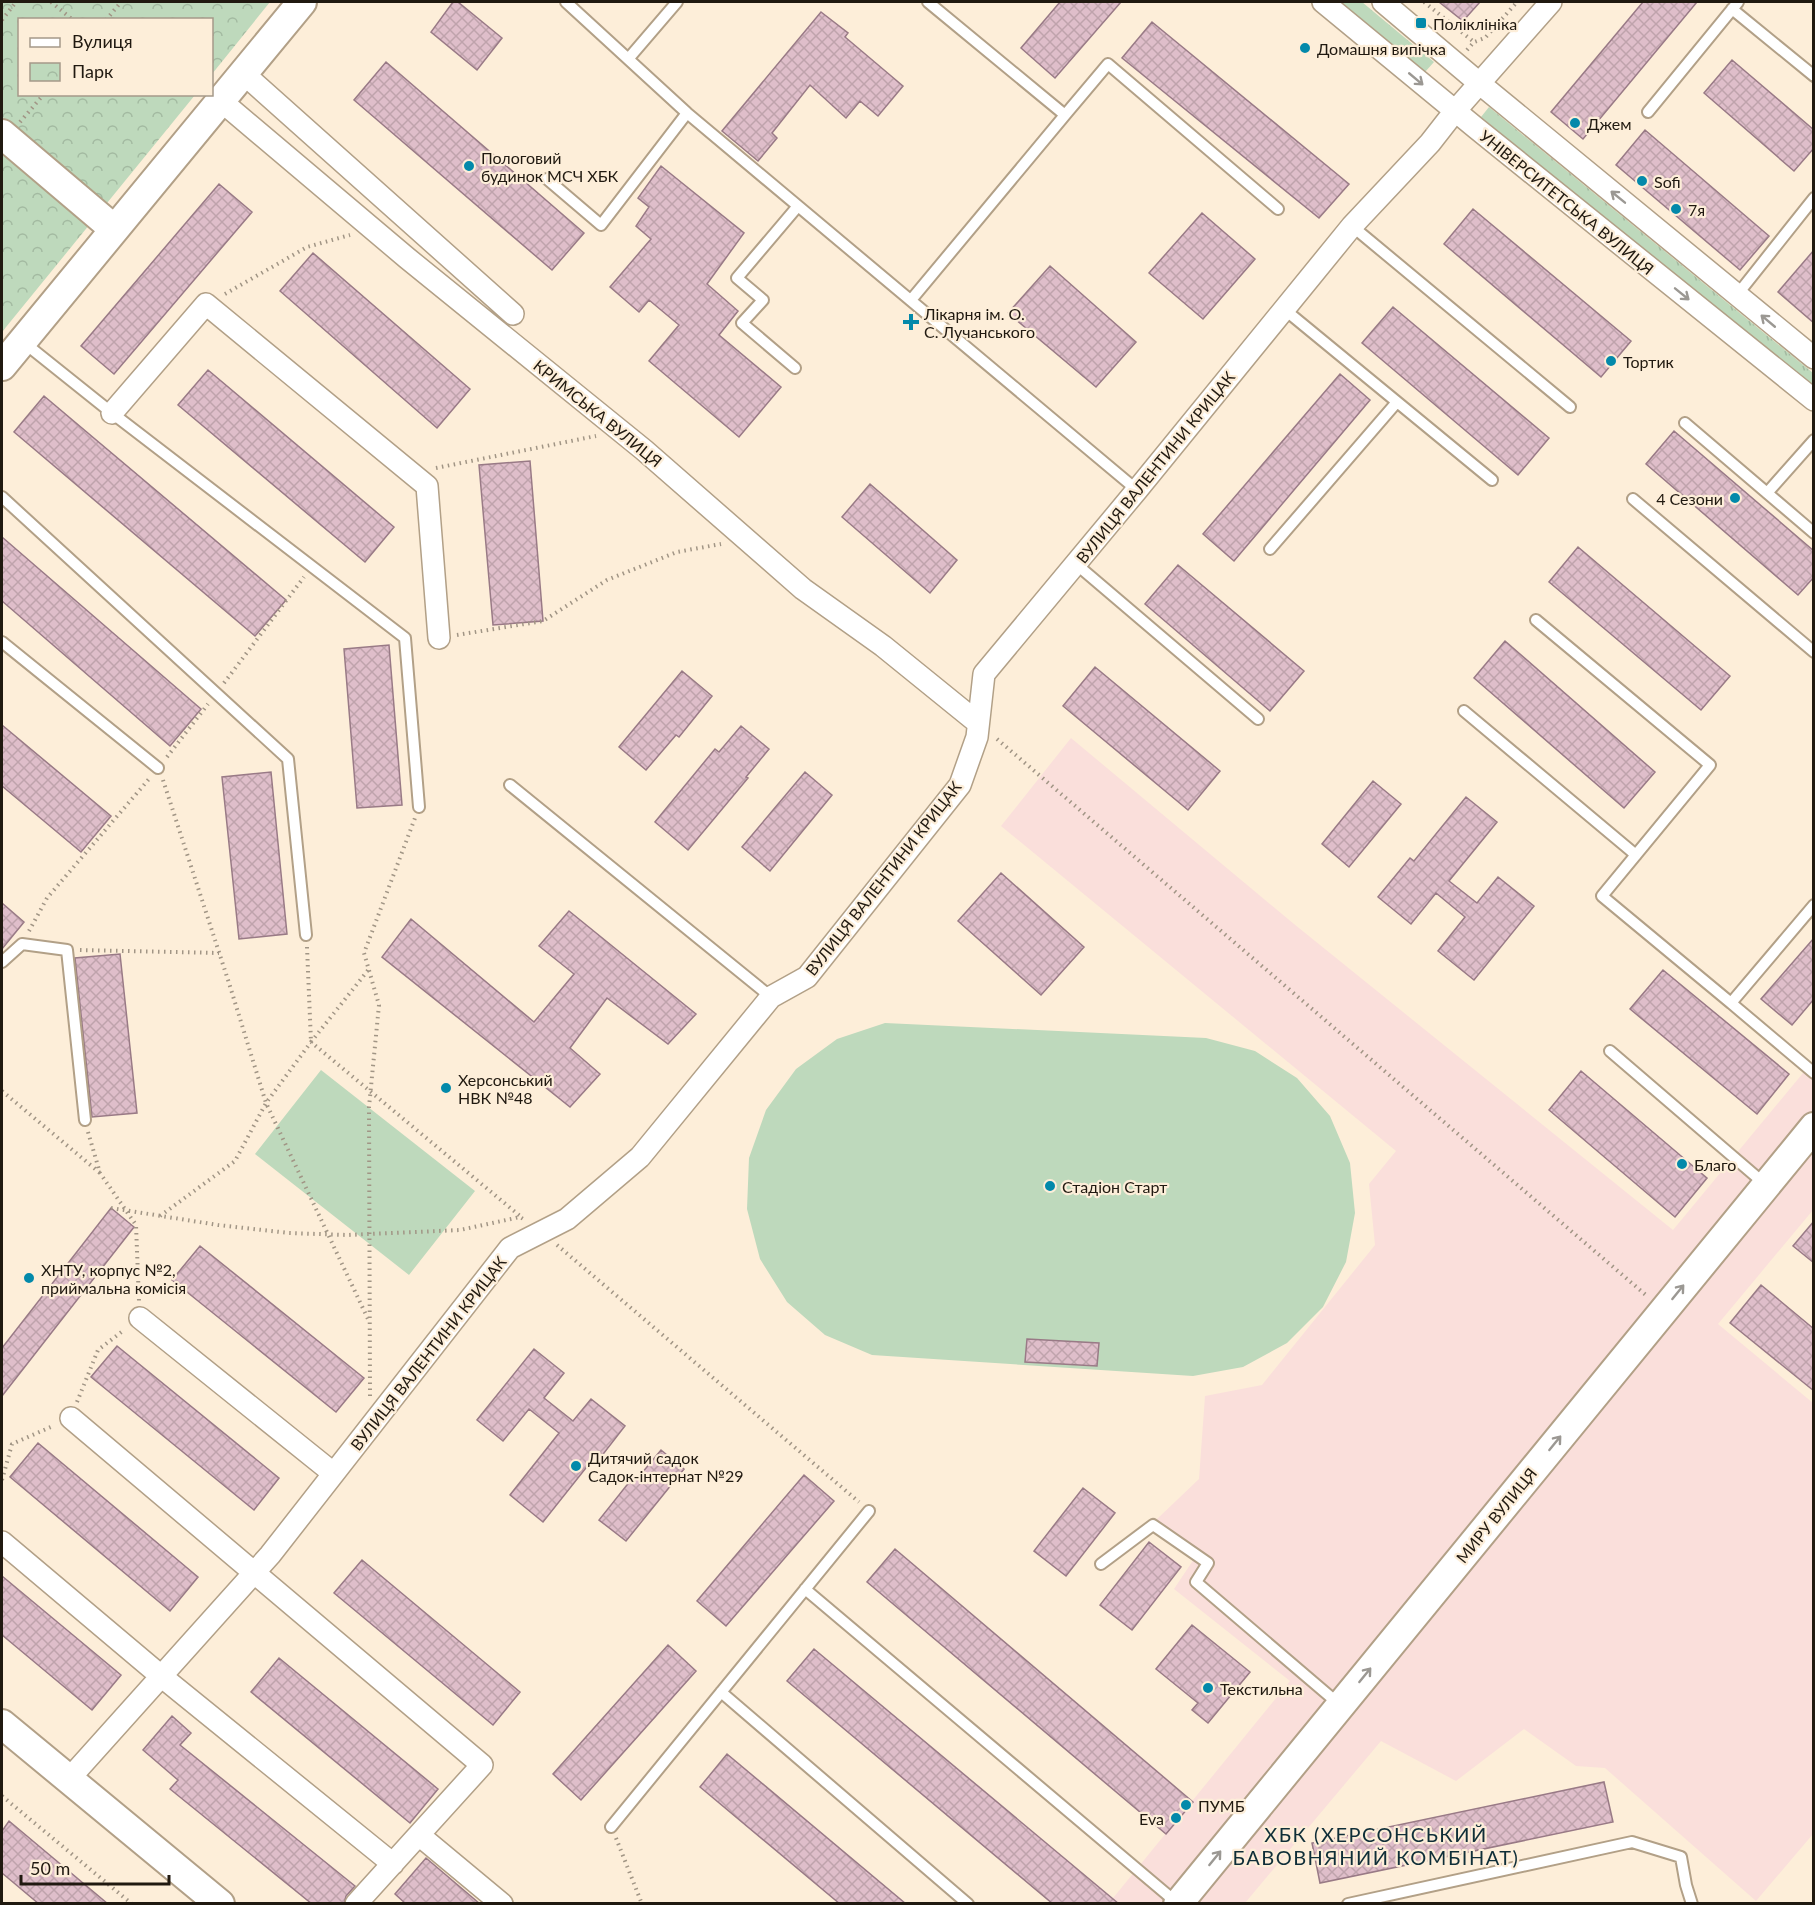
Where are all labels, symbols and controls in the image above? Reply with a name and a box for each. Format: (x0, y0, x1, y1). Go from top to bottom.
place label: Поліклініка (1433, 14, 1517, 33)
marker: Поліклініка (1414, 16, 1428, 30)
legend (18, 18, 213, 96)
text: Вулиця (72, 30, 133, 52)
place label: Домашня випічка (1317, 39, 1446, 58)
marker: Домашня випічка (1298, 41, 1312, 55)
text: Парк (72, 60, 114, 82)
one-way arrow (1408, 72, 1423, 86)
place label: Джем (1587, 114, 1632, 133)
marker: Джем (1568, 116, 1582, 130)
street label: УНІВЕРСИТЕТСЬКА ВУЛИЦЯ (1476, 126, 1658, 278)
place label: Пологовий будинок МСЧ ХБК (481, 148, 619, 185)
marker: Пологовий будинок МСЧ ХБК (462, 159, 476, 173)
place label: Sofi (1654, 172, 1681, 191)
marker: Sofi (1635, 174, 1649, 188)
one-way arrow (1611, 190, 1626, 204)
place label: 7я (1688, 200, 1705, 219)
marker: 7я (1669, 202, 1683, 216)
one-way arrow (1674, 288, 1690, 301)
place label: Лікарня ім. О. С. Лучанського (923, 304, 1035, 341)
marker: Лікарня ім. О. С. Лучанського (902, 313, 920, 331)
one-way arrow (1761, 314, 1777, 327)
place label: Тортик (1623, 352, 1675, 371)
marker: Тортик (1604, 354, 1618, 368)
street label: КРИМСЬКА ВУЛИЦЯ (530, 355, 666, 471)
street label: ВУЛИЦЯ ВАЛЕНТИНИ КРИЦАК (1072, 367, 1238, 567)
place label: 4 Сезони (1656, 489, 1723, 508)
marker: 4 Сезони (1728, 491, 1742, 505)
street label: ВУЛИЦЯ ВАЛЕНТИНИ КРИЦАК (801, 777, 965, 979)
place label: Херсонський НВК №48 (458, 1070, 553, 1107)
marker: Херсонський НВК №48 (439, 1081, 453, 1095)
place label: Благо (1694, 1155, 1736, 1174)
marker: Благо (1675, 1157, 1689, 1171)
place label: Стадіон Старт (1062, 1177, 1167, 1196)
marker: Стадіон Старт (1043, 1179, 1057, 1193)
street label: ВУЛИЦЯ ВАЛЕНТИНИ КРИЦАК (346, 1252, 510, 1454)
place label: ХНТУ, корпус №2, приймальна комісія (41, 1260, 186, 1297)
marker: ХНТУ, корпус №2, приймальна комісія (22, 1271, 36, 1285)
one-way arrow (1672, 1284, 1685, 1300)
one-way arrow (1548, 1435, 1561, 1451)
place label: Дитячий садок Садок-інтернат №29 (588, 1448, 743, 1485)
marker: Дитячий садок Садок-інтернат №29 (569, 1459, 583, 1473)
street label: МИРУ ВУЛИЦЯ (1452, 1464, 1540, 1566)
one-way arrow (1359, 1667, 1372, 1683)
place label: Текстильна (1220, 1679, 1303, 1698)
marker: Текстильна (1201, 1681, 1215, 1695)
place label: ПУМБ (1198, 1796, 1245, 1815)
marker: ПУМБ (1179, 1798, 1193, 1812)
place label: Eva (1139, 1809, 1164, 1828)
marker: Eva (1169, 1811, 1183, 1825)
district label: ХБК (ХЕРСОНСЬКИЙ БАВОВНЯНИЙ КОМБІНАТ) (1233, 1822, 1519, 1869)
scale bar (21, 1848, 170, 1886)
one-way arrow (1208, 1851, 1222, 1866)
text: 50 m (30, 1857, 70, 1879)

